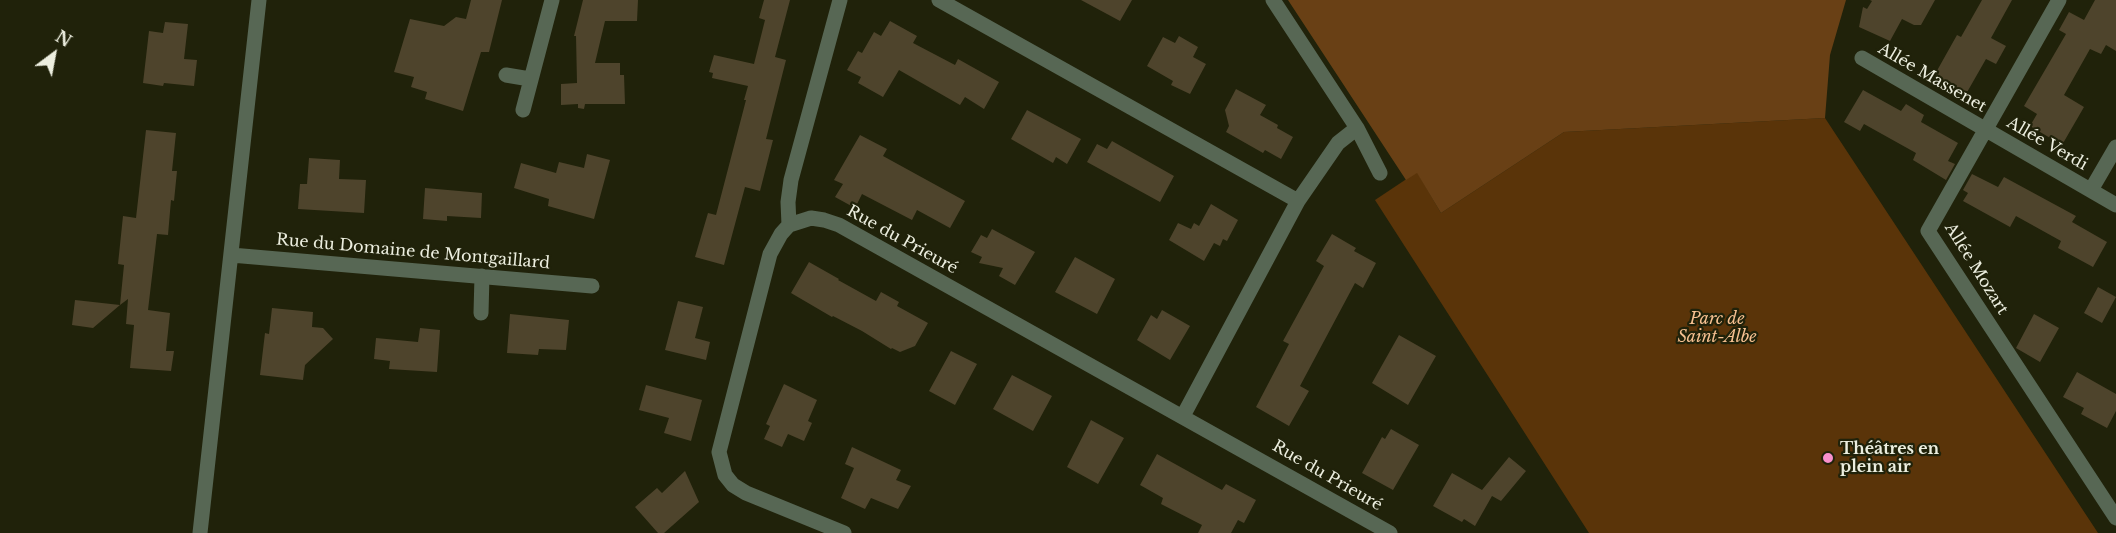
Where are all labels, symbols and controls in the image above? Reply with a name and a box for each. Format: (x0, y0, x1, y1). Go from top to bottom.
north arrow (24, 24, 84, 84)
text: N (52, 26, 75, 51)
street label: Allée Massenet (1874, 39, 1990, 117)
street label: Allée Verdi (2003, 113, 2091, 175)
street label: Rue du Prieuré (843, 202, 961, 278)
street label: Allée Mozart (1940, 220, 2012, 318)
street label: Rue du Domaine de Montgaillard (275, 230, 551, 274)
park label: Parc de Saint-Albe (1677, 309, 1757, 347)
street label: Rue du Prieuré (1269, 437, 1385, 515)
place label: Théâtres en plein air (1840, 439, 1939, 477)
marker: Théâtres en plein air (1821, 451, 1835, 465)

